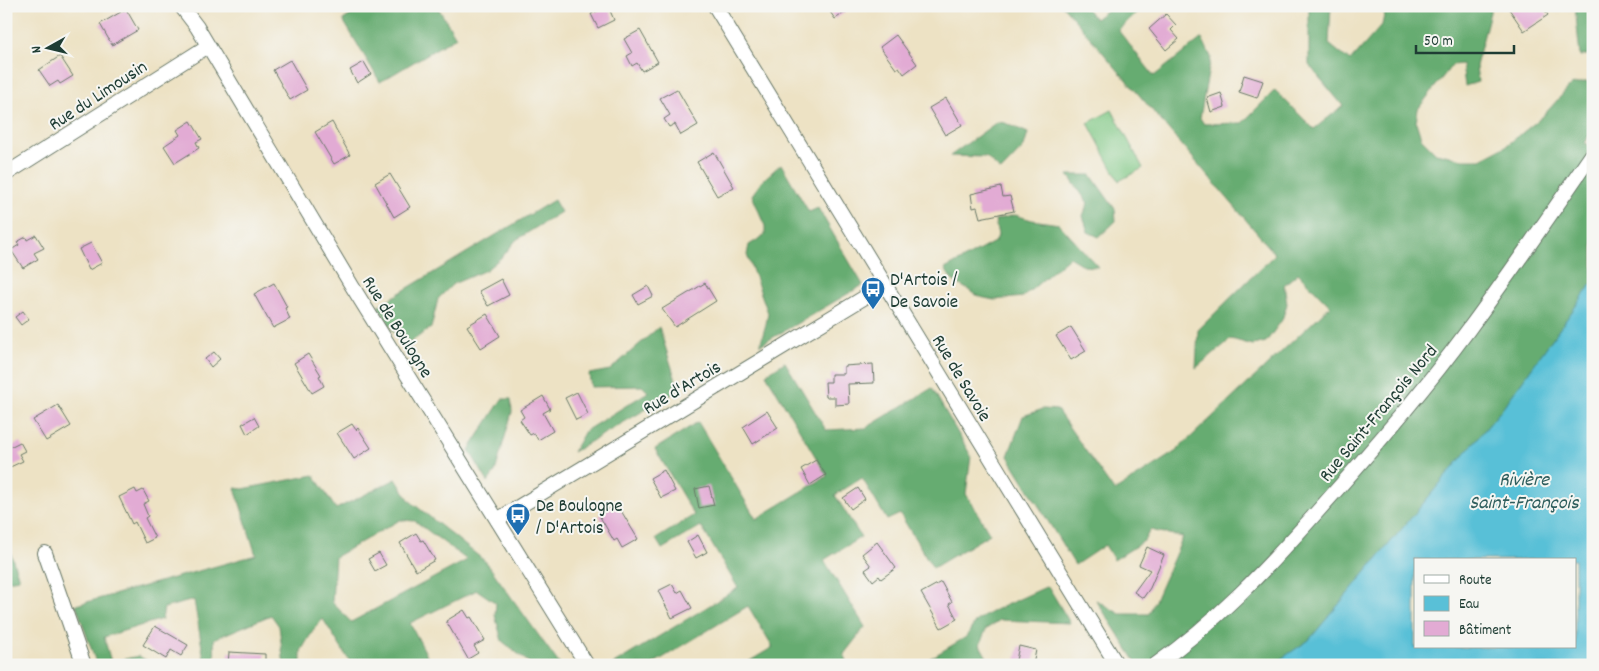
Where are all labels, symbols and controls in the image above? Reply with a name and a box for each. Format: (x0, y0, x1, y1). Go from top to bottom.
north arrow (22, 22, 72, 72)
scale bar (1416, 22, 1514, 54)
text: 50 m (1424, 31, 1453, 53)
text: N (27, 45, 47, 54)
street label: Rue du Limousin (44, 55, 154, 139)
place label: D'Artois / De Savoie (890, 268, 958, 317)
street label: Rue de Boulogne (354, 272, 438, 384)
bus stop icon: D'Artois / De Savoie (860, 276, 886, 310)
street label: Rue de Savoie (923, 330, 997, 427)
street label: Rue Saint-François Nord (1314, 340, 1445, 489)
street label: Rue d'Artois (638, 355, 727, 423)
water label: Rivière Saint-François (1469, 467, 1579, 518)
place label: De Boulogne / D'Artois (536, 494, 623, 543)
bus stop icon: De Boulogne / D'Artois (505, 502, 531, 536)
legend (1414, 558, 1576, 648)
text: Route (1459, 570, 1492, 592)
text: Eau (1459, 594, 1479, 616)
text: Bâtiment (1459, 620, 1512, 642)

